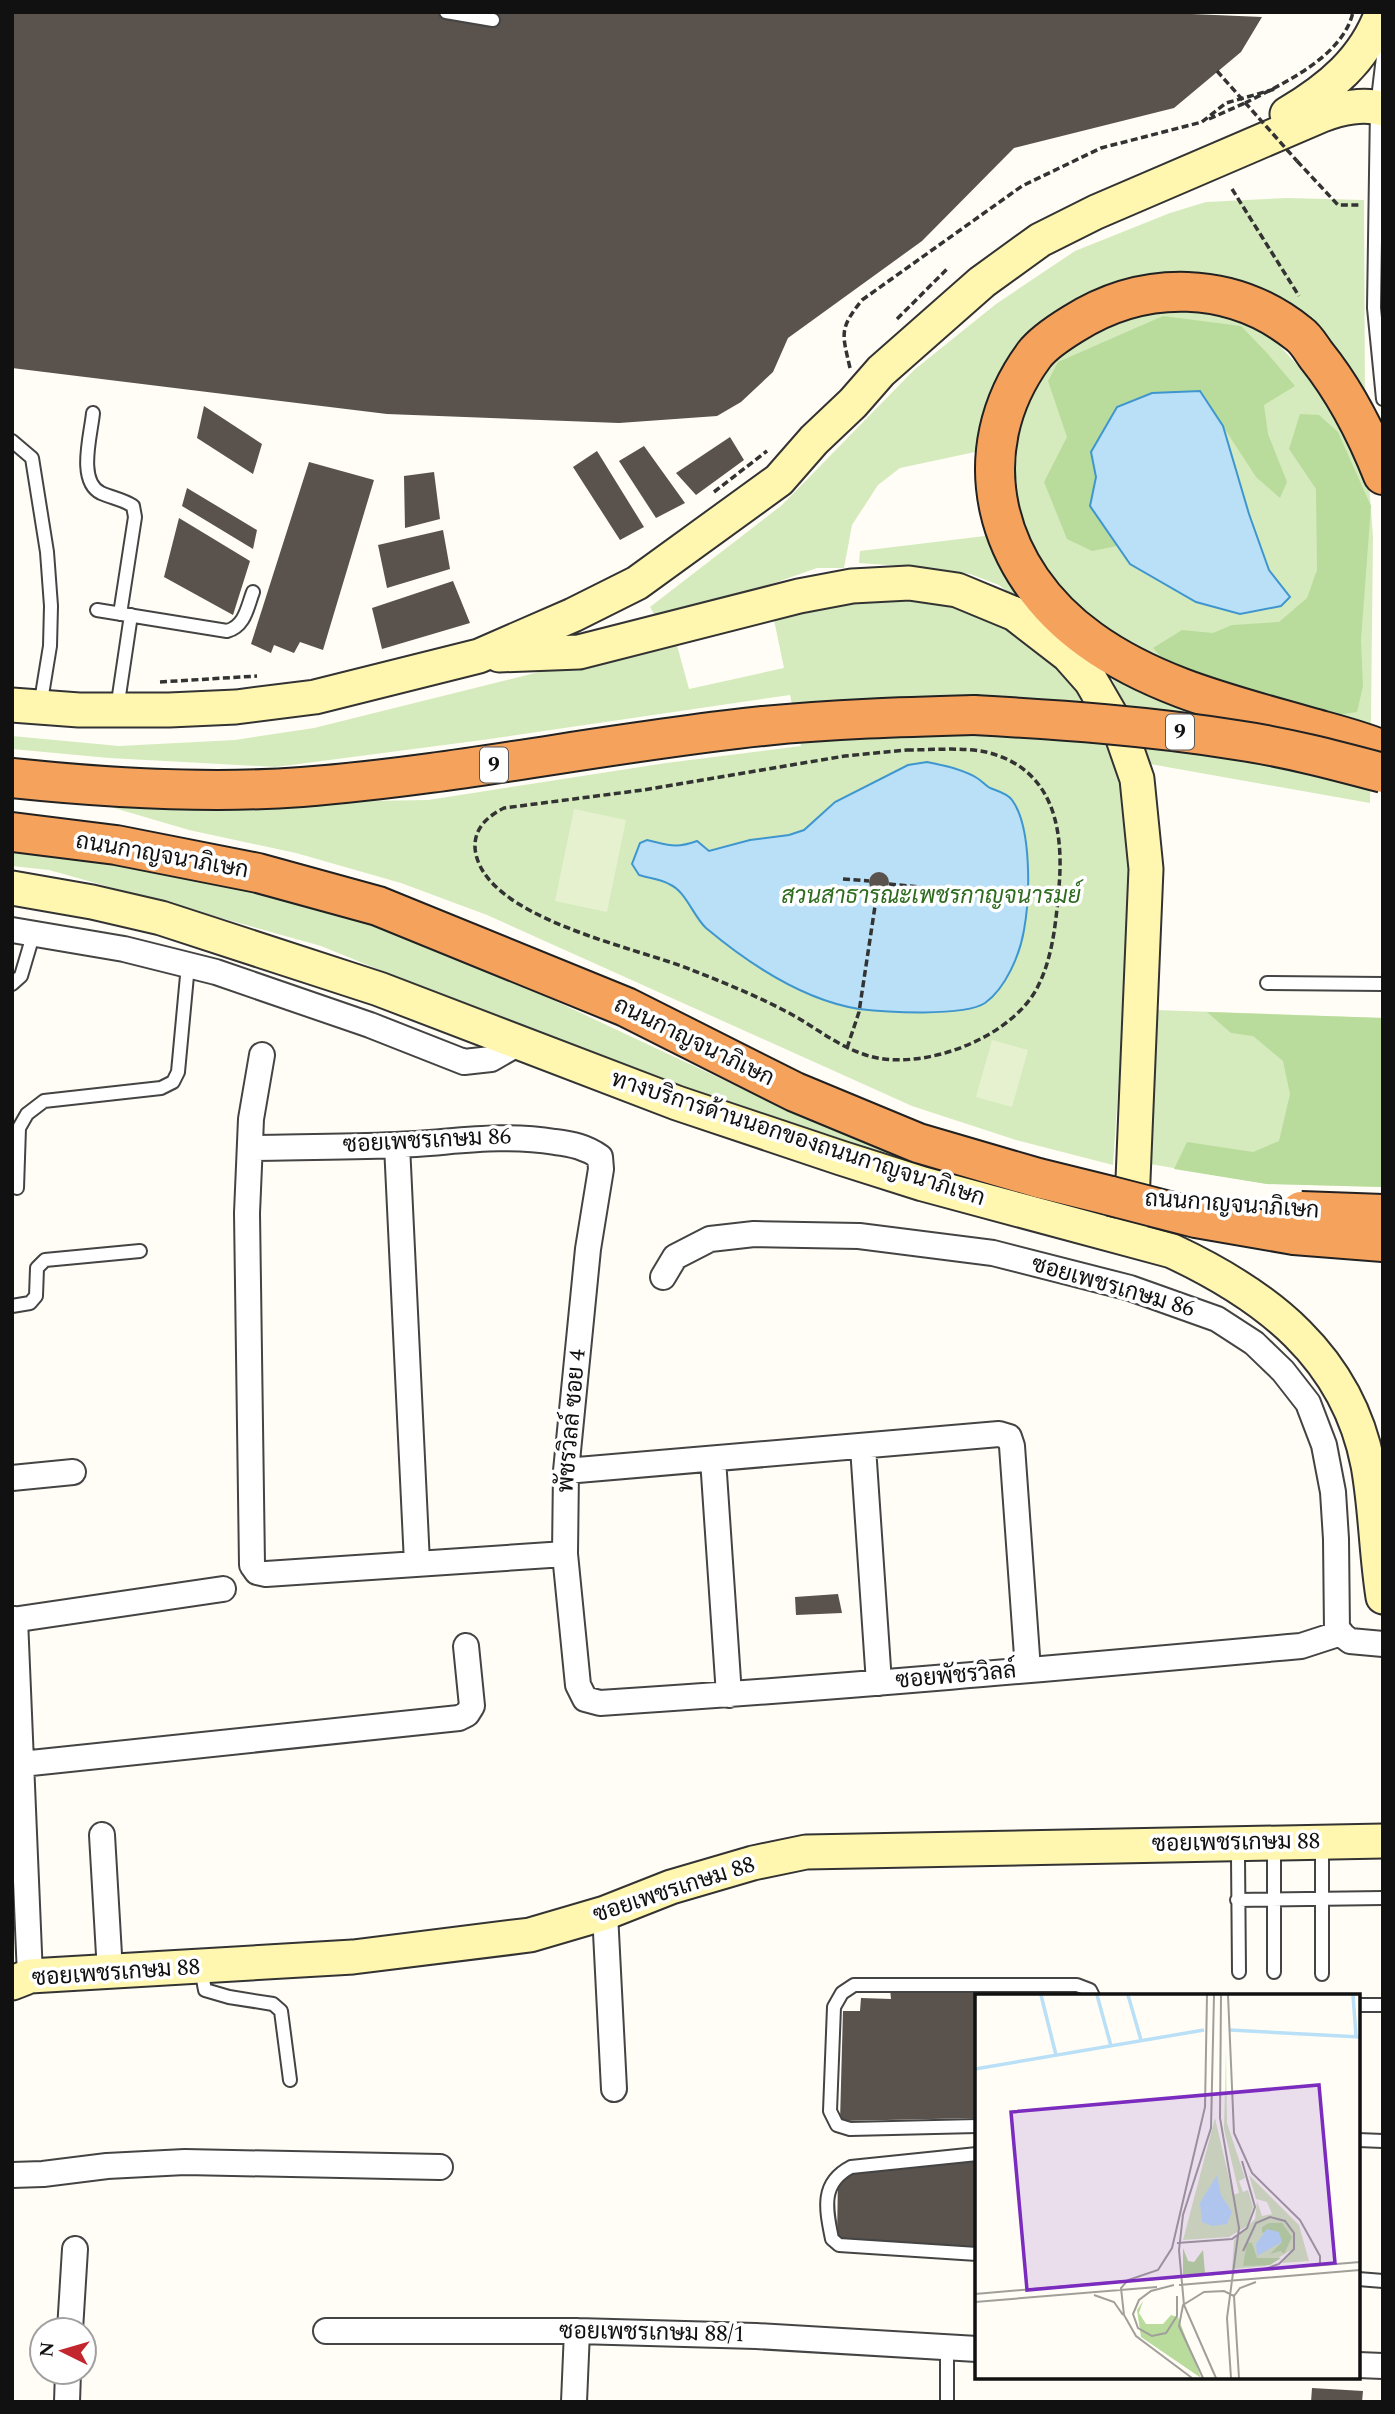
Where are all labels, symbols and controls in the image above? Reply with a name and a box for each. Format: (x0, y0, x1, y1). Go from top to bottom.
road number: 9 (1166, 714, 1194, 750)
road number: 9 (480, 748, 508, 782)
street label: ถนนกาญจนาภิเษก (73, 824, 251, 888)
park label: สวนสาธารณะเพชรกาญจนารมย์ (781, 879, 1084, 914)
street label: ถนนกาญจนาภิเษก (608, 988, 780, 1096)
street label: ทางบริการด้านนอกของถนนกาญจนาภิเษก (606, 1062, 990, 1216)
street label: ซอยเพชรเกษม 86 (342, 1119, 512, 1163)
street label: ถนนกาญจนาภิเษก (1144, 1181, 1320, 1229)
street label: ซอยเพชรเกษม 86 (1027, 1247, 1199, 1327)
street label: พัชรวิลล์ ซอย 4 (548, 1347, 596, 1494)
street label: ซอยพัชรวิลล์ (894, 1653, 1018, 1699)
street label: ซอยเพชรเกษม 88 (1152, 1824, 1320, 1862)
street label: ซอยเพชรเกษม 88 (589, 1847, 759, 1933)
street label: ซอยเพชรเกษม 88 (31, 1950, 201, 1996)
inset map (975, 1994, 1360, 2379)
street label: ซอยเพชรเกษม 88/1 (559, 2314, 745, 2352)
north arrow (28, 2316, 98, 2386)
text: N (32, 2341, 63, 2359)

